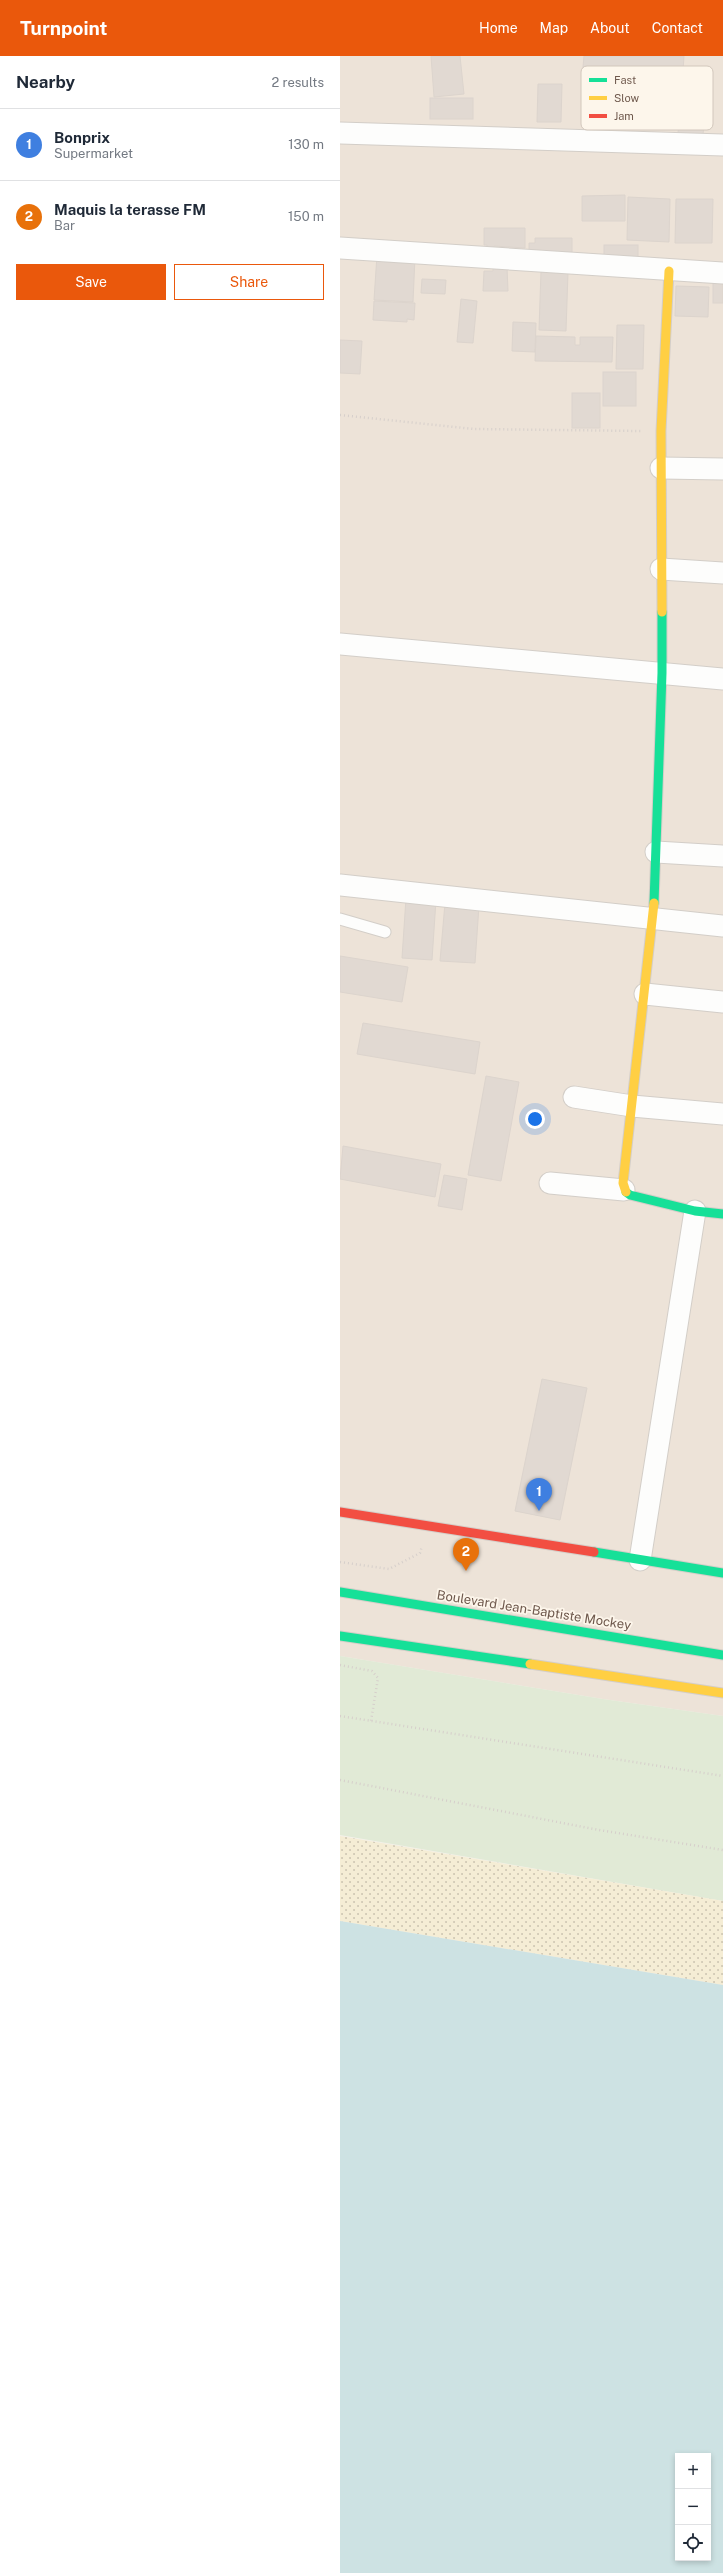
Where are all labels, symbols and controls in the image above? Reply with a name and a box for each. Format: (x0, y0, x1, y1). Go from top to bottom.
text: Turnpoint (20, 17, 107, 39)
text: Home (479, 20, 518, 36)
text: Map (540, 20, 568, 36)
text: About (590, 20, 630, 36)
text: Contact (652, 20, 703, 36)
legend (581, 66, 713, 130)
text: Nearby (16, 72, 75, 92)
text: Fast (614, 74, 636, 86)
text: 2 results (272, 75, 324, 90)
text: Slow (614, 92, 640, 104)
text: Jam (614, 110, 634, 122)
text: Bonprix (54, 129, 110, 146)
text: 1 (26, 137, 32, 152)
text: 130 m (288, 137, 324, 152)
text: Supermarket (54, 146, 133, 161)
text: Maquis la terasse FM (54, 201, 206, 218)
text: 2 (25, 209, 33, 224)
text: 150 m (288, 209, 324, 224)
text: Bar (54, 218, 75, 233)
button: Save (16, 264, 166, 300)
button: Share (174, 264, 324, 300)
your location (525, 1109, 545, 1129)
pin: 1 (526, 1478, 552, 1511)
pin: 2 (453, 1538, 479, 1571)
street label: Boulevard Jean-Baptiste Mockey (436, 1587, 632, 1633)
map controls (675, 2453, 711, 2561)
button: + (675, 2453, 711, 2489)
button: − (675, 2489, 711, 2525)
button: locate (675, 2525, 711, 2561)

